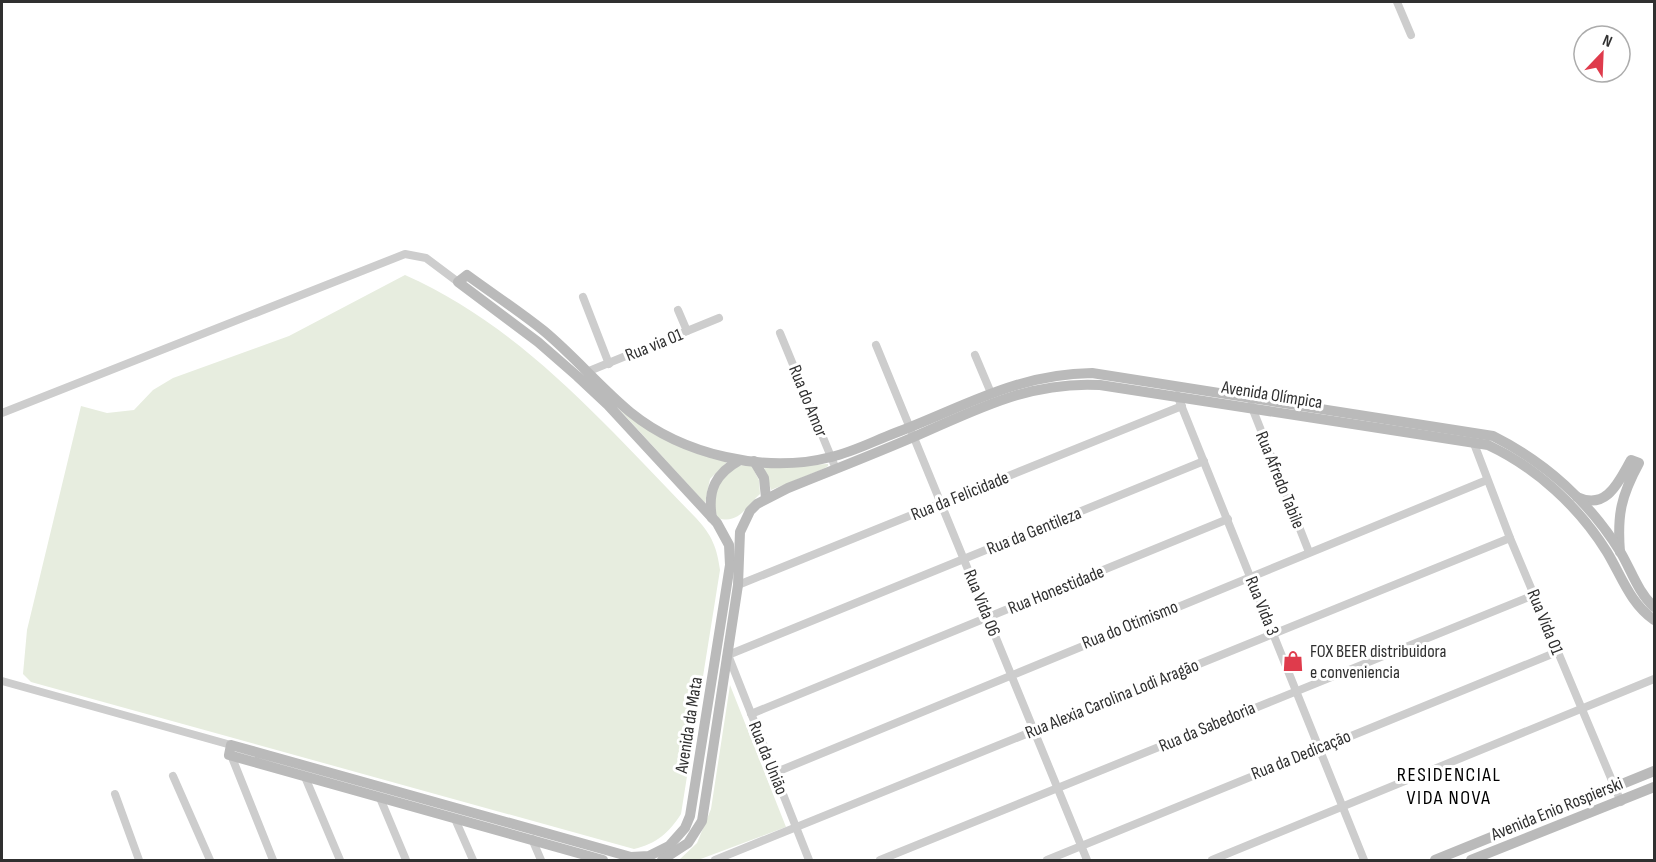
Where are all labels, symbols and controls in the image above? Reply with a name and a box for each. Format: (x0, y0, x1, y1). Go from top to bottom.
north arrow (1572, 24, 1632, 84)
text: N (1600, 31, 1615, 52)
street label: Rua via 01 (622, 324, 686, 366)
street label: Rua do Amor (784, 362, 832, 440)
street label: Avenida Olímpica (1219, 377, 1324, 413)
street label: Rua Afredo Tabile (1251, 428, 1309, 532)
street label: Rua da Felicidade (908, 467, 1012, 525)
street label: Rua da Gentileza (984, 503, 1084, 559)
street label: Rua Honestidade (1005, 561, 1107, 619)
street label: Rua Vida 06 (959, 566, 1005, 640)
street label: Rua Vida 3 (1241, 573, 1283, 639)
street label: Rua Vida 01 (1522, 586, 1568, 658)
street label: Rua do Otimismo (1079, 596, 1181, 654)
place label: FOX BEER distribuidora e conveniencia (1310, 641, 1446, 683)
shop icon: FOX BEER distribuidora e conveniencia (1281, 649, 1305, 673)
street label: Rua Alexia Carolina Lodi Aragão (1022, 655, 1202, 743)
street label: Avenida da Mata (671, 675, 707, 776)
street label: Rua da Sabedoria (1156, 697, 1258, 757)
street label: Rua da União (744, 718, 792, 798)
street label: Rua da Dedicação (1248, 726, 1354, 784)
district label: RESIDENCIAL VIDA NOVA (1397, 763, 1501, 810)
street label: Avenida Enio Rospierski (1487, 773, 1626, 845)

